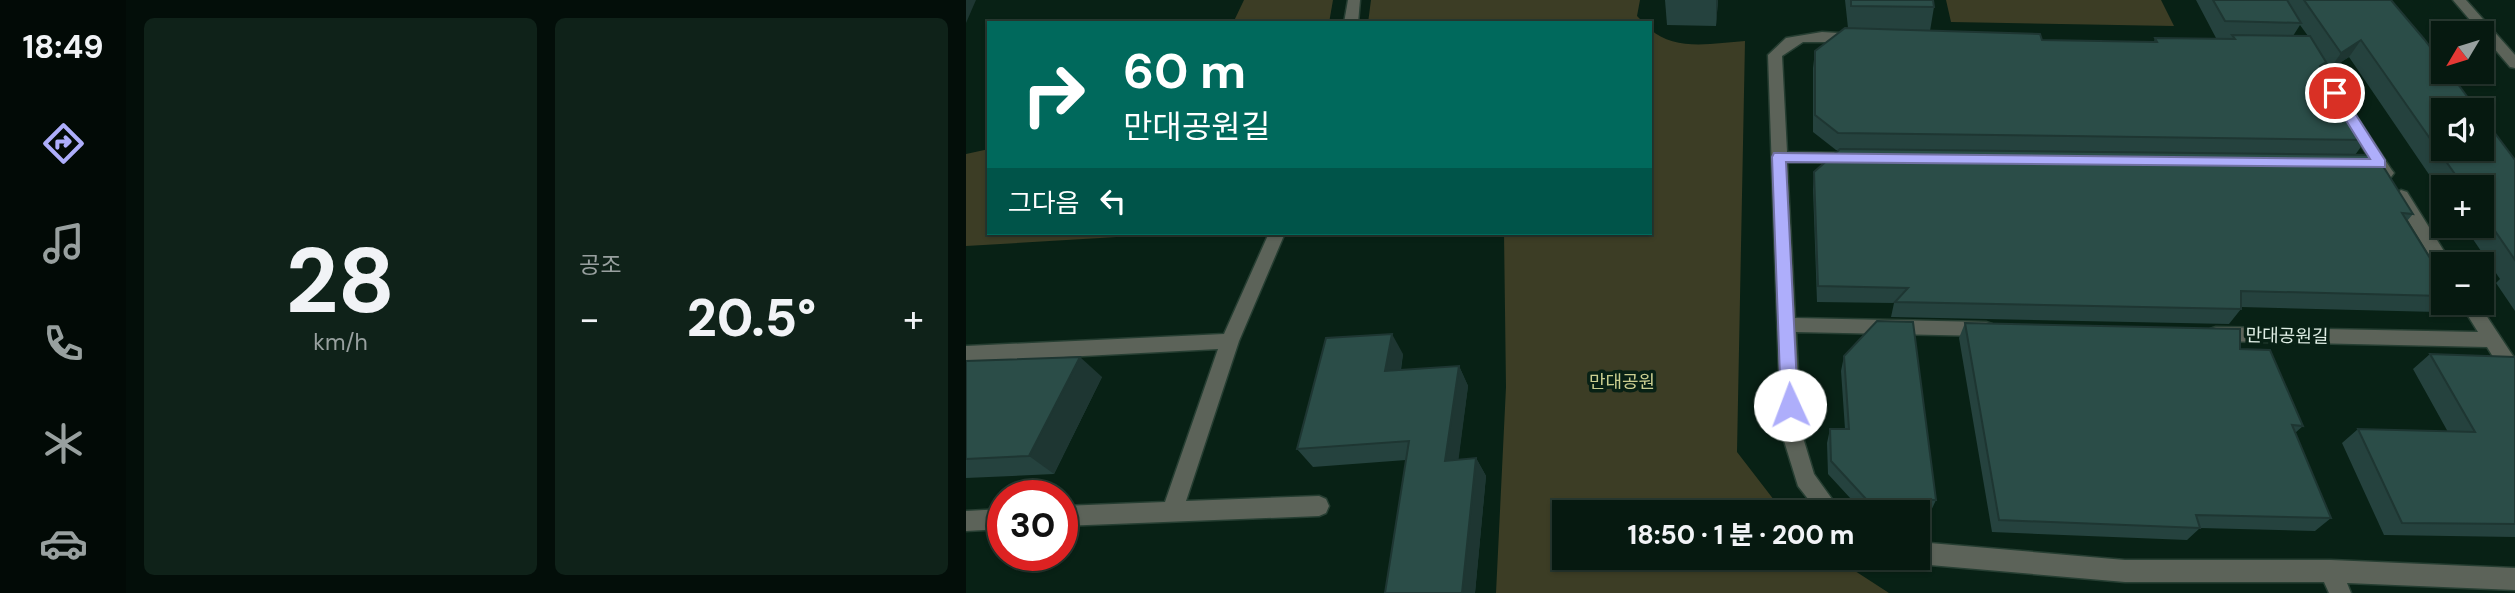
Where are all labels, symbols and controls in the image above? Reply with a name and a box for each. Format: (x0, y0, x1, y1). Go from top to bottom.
north arrow (2431, 21, 2494, 84)
map controls (2431, 21, 2494, 315)
text: 18:49 (22, 26, 104, 68)
text: 60 m (1123, 39, 1246, 103)
icon: right (1008, 49, 1099, 140)
pin (2305, 63, 2365, 123)
icon: arrive (2316, 74, 2354, 112)
button: sound (2431, 98, 2494, 161)
text: 만대공원길 (1123, 106, 1270, 148)
icon: directions (39, 119, 88, 168)
button: + (2431, 175, 2494, 238)
icon: left (1094, 182, 1132, 220)
text: 그다음 (1008, 186, 1080, 220)
icon: music (39, 219, 88, 268)
text: 28 (286, 222, 395, 340)
text: 공조 (579, 250, 621, 280)
button: − (2431, 252, 2494, 315)
text: 20.5° (687, 284, 816, 352)
text: − (579, 294, 600, 344)
text: + (903, 294, 924, 344)
icon: phone (39, 319, 88, 368)
street label: 만대공원길 (2245, 323, 2329, 349)
text: km/h (313, 327, 368, 357)
position arrow (1753, 368, 1827, 442)
park label: 만대공원 (1589, 370, 1655, 394)
icon: climate (39, 419, 88, 468)
speed limit sign: 30 (987, 480, 1078, 571)
text: 18:50 · 1 분 · 200 m (1628, 518, 1854, 552)
icon: car (39, 519, 88, 568)

